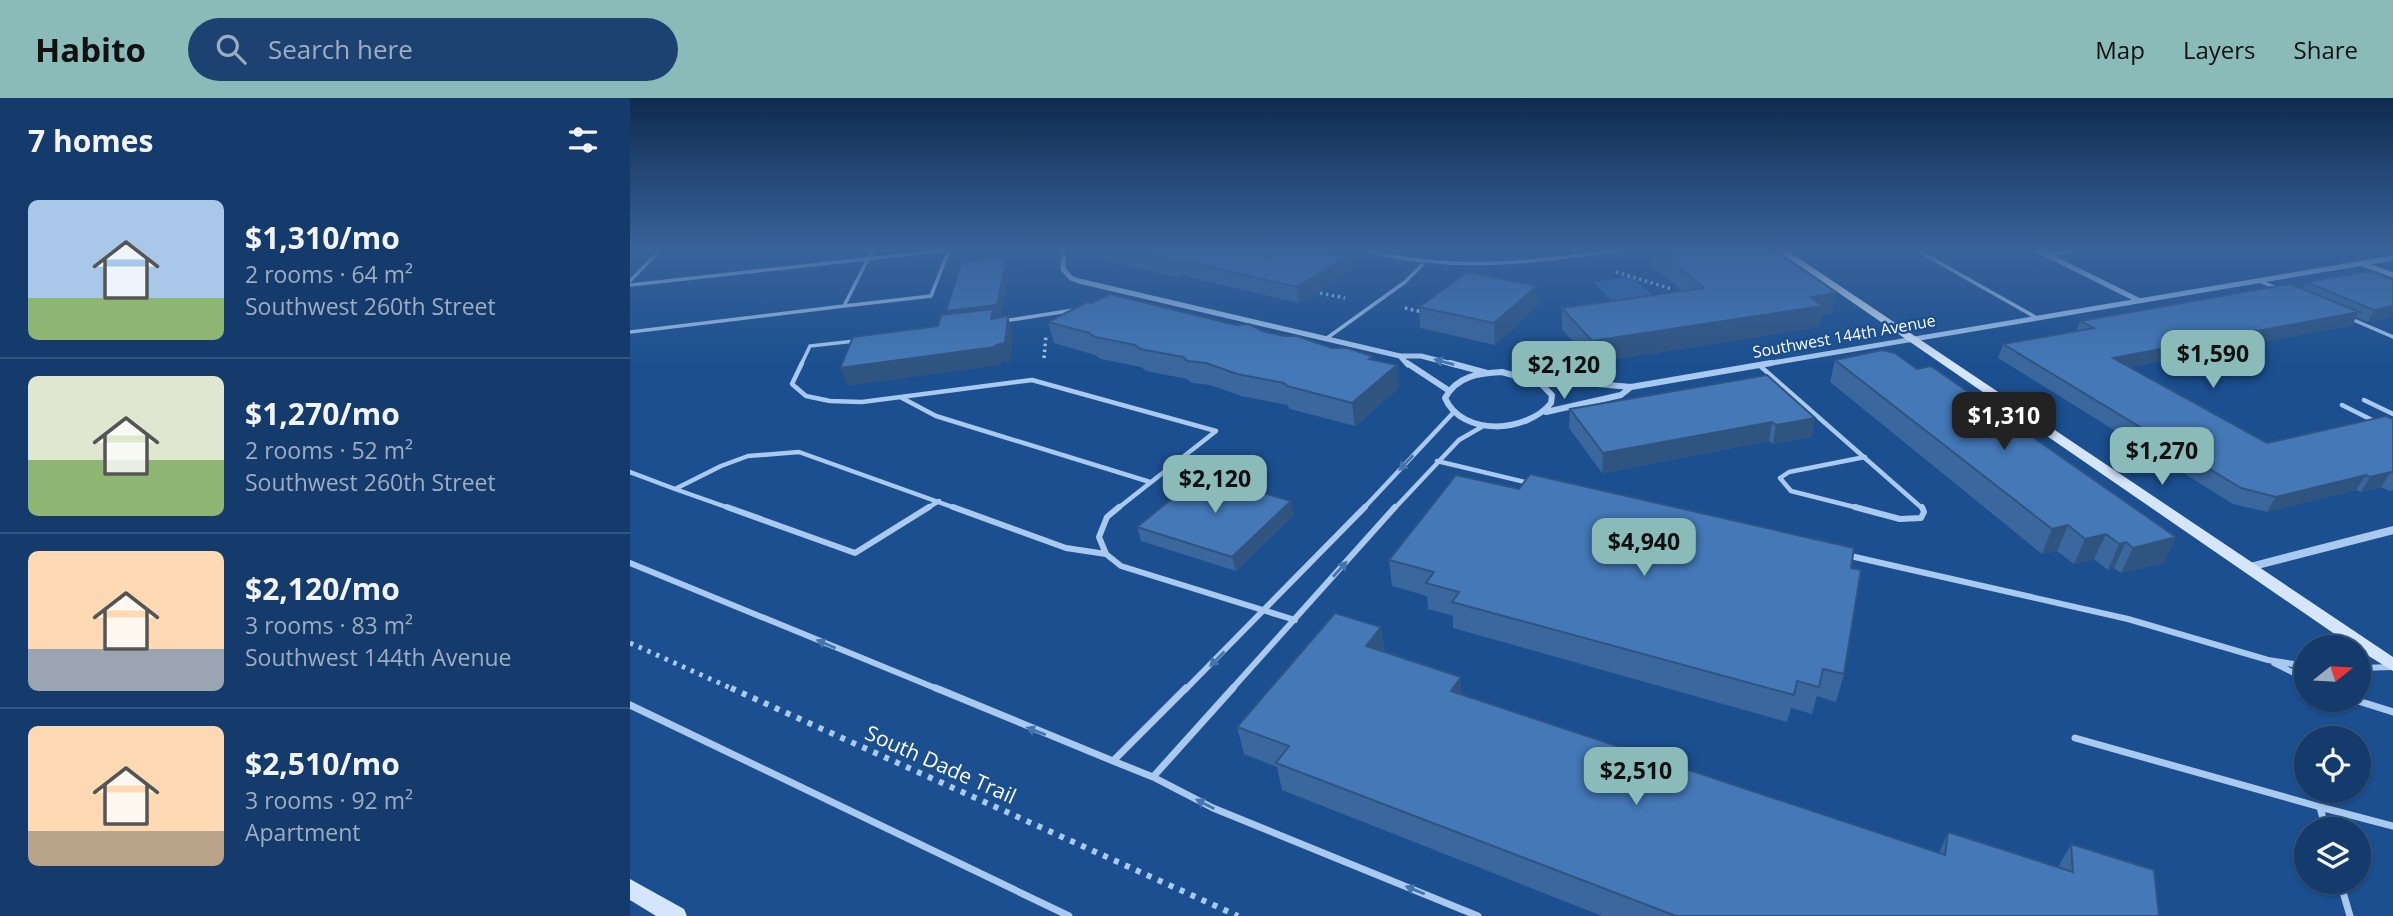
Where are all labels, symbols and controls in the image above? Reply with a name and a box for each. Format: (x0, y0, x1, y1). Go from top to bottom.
search box (188, 18, 678, 81)
text: Habito (35, 27, 146, 72)
icon: search (212, 30, 250, 68)
text: Search here (268, 31, 413, 67)
text: Map (2095, 33, 2145, 66)
text: Layers (2183, 33, 2256, 66)
text: Share (2294, 33, 2358, 66)
text: 7 homes (28, 120, 153, 161)
icon: filters (564, 121, 602, 159)
text: $1,310/mo (245, 217, 400, 258)
icon: home (84, 228, 168, 312)
text: 2 rooms · 64 m² (245, 258, 413, 290)
text: Southwest 260th Street (245, 290, 496, 322)
street label: Southwest 144th Avenue (1751, 309, 1937, 363)
pin: $1,590 (2156, 330, 2270, 390)
text: $1,590 (2177, 337, 2249, 369)
pin: $2,120 (1507, 342, 1621, 401)
text: $2,120 (1528, 348, 1600, 380)
one-way arrow (1432, 356, 1454, 367)
pin: $1,310 (1947, 392, 2061, 452)
text: $1,270/mo (245, 393, 400, 434)
text: $1,310 (1968, 399, 2040, 431)
icon: home (84, 404, 168, 488)
pin: $1,270 (2105, 428, 2219, 487)
text: 2 rooms · 52 m² (245, 434, 413, 466)
text: $1,270 (2126, 434, 2198, 466)
one-way arrow (1398, 454, 1414, 472)
pin: $2,120 (1158, 456, 1272, 515)
text: $2,120 (1179, 462, 1251, 494)
text: Southwest 260th Street (245, 466, 496, 498)
pin: $4,940 (1587, 518, 1701, 578)
text: $4,940 (1608, 525, 1680, 557)
one-way arrow (1332, 560, 1347, 577)
text: $2,120/mo (245, 568, 400, 609)
icon: home (84, 579, 168, 663)
text: 3 rooms · 83 m² (245, 609, 413, 641)
north arrow (2294, 635, 2371, 712)
map controls (2294, 635, 2371, 894)
one-way arrow (815, 639, 836, 650)
text: Southwest 144th Avenue (245, 641, 512, 673)
one-way arrow (1209, 651, 1226, 668)
street label: South Dade Trail (861, 718, 1021, 810)
one-way arrow (1026, 726, 1047, 737)
button: locate (2294, 726, 2371, 803)
text: $2,510/mo (245, 743, 400, 784)
pin: $2,510 (1579, 748, 1693, 807)
icon: home (84, 754, 168, 838)
text: $2,510 (1600, 754, 1672, 786)
text: 3 rooms · 92 m² (245, 784, 413, 816)
one-way arrow (1195, 799, 1215, 810)
text: Apartment (245, 816, 361, 848)
button: layers (2294, 817, 2371, 894)
one-way arrow (1404, 885, 1425, 896)

